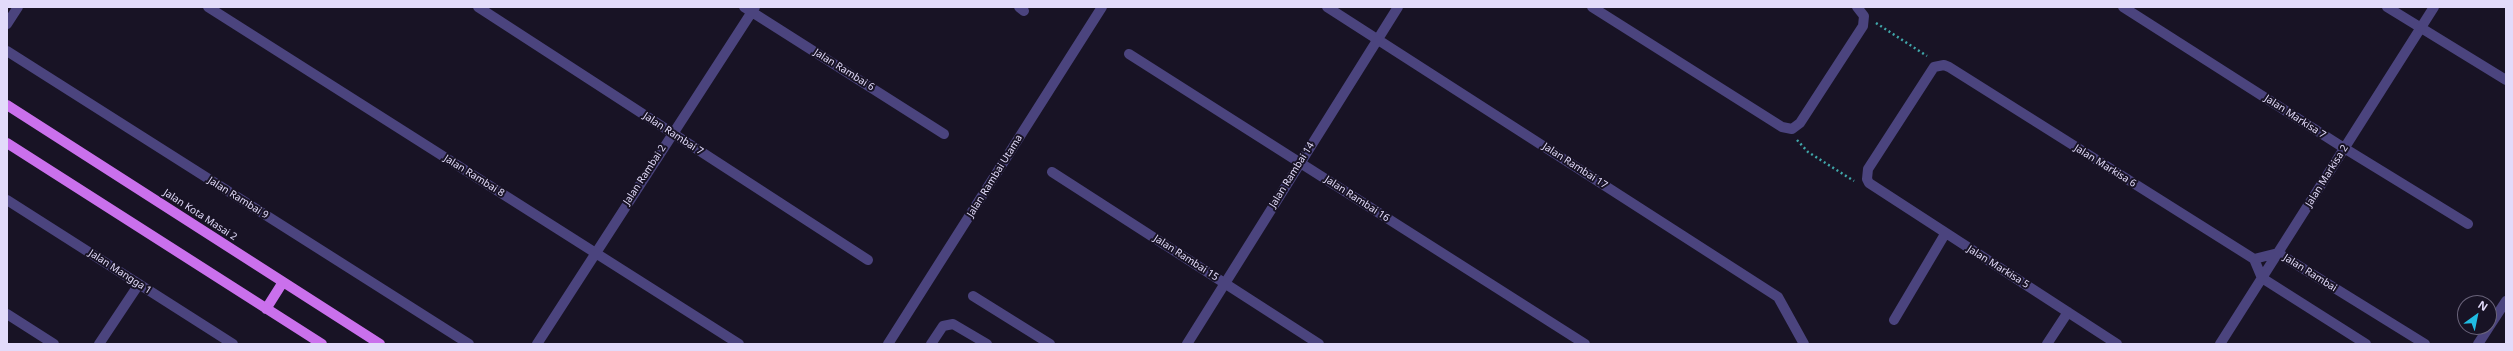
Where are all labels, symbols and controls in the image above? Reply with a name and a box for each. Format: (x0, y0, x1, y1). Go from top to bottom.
street label: Jalan Rambai 6 (811, 47, 877, 93)
street label: Jalan Markisa 7 (2262, 93, 2328, 141)
street label: Jalan Rambai 7 (641, 110, 705, 158)
street label: Jalan Rambai Utama (965, 133, 1025, 219)
street label: Jalan Rambai 14 (1267, 140, 1317, 210)
street label: Jalan Rambai 17 (1540, 141, 1610, 191)
street label: Jalan Markisa 6 (2072, 142, 2138, 190)
street label: Jalan Rambai 2 (621, 143, 669, 207)
street label: Jalan Markisa 2 (2303, 143, 2351, 209)
street label: Jalan Rambai 8 (441, 153, 507, 199)
street label: Jalan Rambai 16 (1322, 174, 1392, 224)
street label: Jalan Rambai 9 (205, 175, 271, 221)
street label: Jalan Kota Masai 2 (161, 187, 239, 243)
street label: Jalan Rambai 15 (1151, 233, 1221, 283)
street label: Jalan Markisa 5 (1965, 243, 2031, 291)
street label: Jalan Mangga 1 (86, 247, 154, 297)
street label: Jalan Rambai (2281, 252, 2339, 294)
north arrow (2457, 295, 2497, 335)
text: N (2475, 297, 2491, 314)

